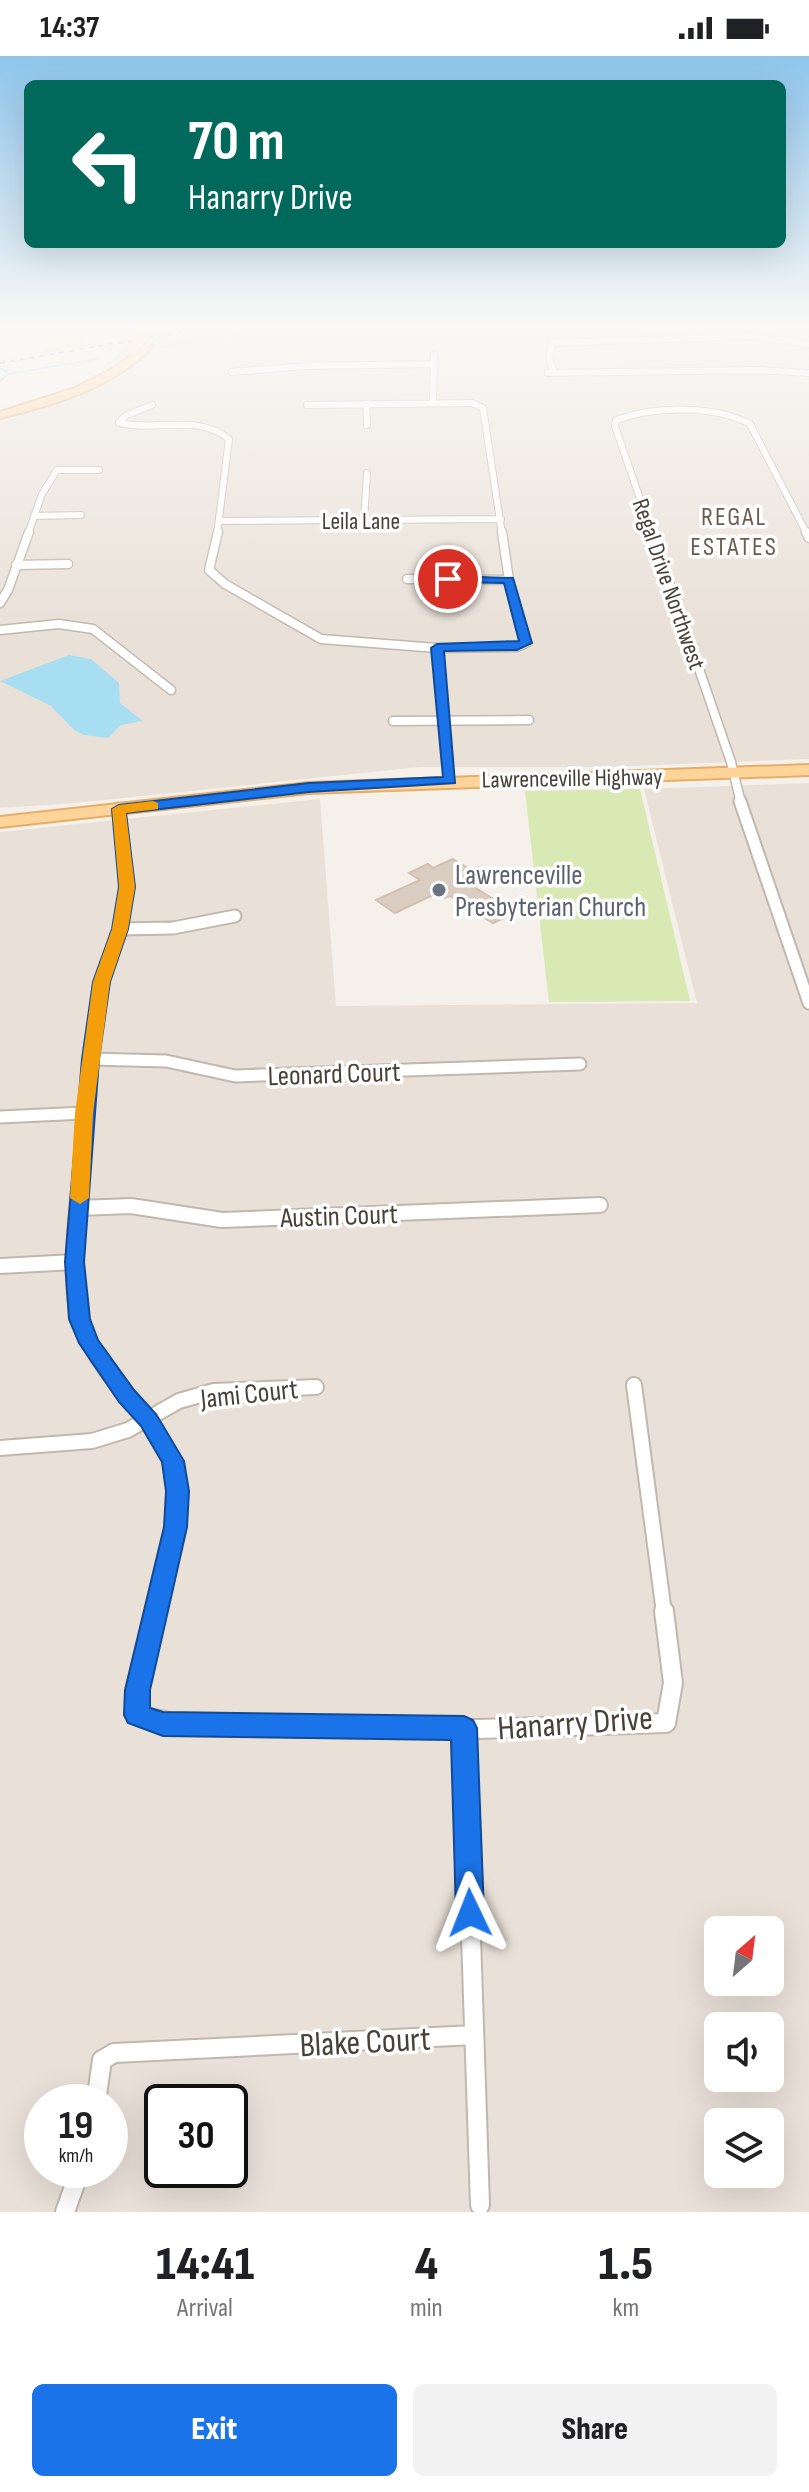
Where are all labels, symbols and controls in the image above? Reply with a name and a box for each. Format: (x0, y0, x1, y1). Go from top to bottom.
text: 14:37 (40, 10, 99, 46)
text: 70 m (188, 109, 285, 176)
icon: left (56, 112, 160, 216)
text: Hanarry Drive (188, 177, 353, 220)
street label: Regal Drive Northwest (626, 495, 711, 673)
district label: REGAL ESTATES (690, 502, 778, 563)
street label: Leila Lane (322, 507, 400, 536)
pin (414, 545, 482, 613)
icon: arrive (426, 557, 470, 601)
street label: Lawrenceville Highway (481, 762, 663, 795)
place label: Lawrenceville Presbyterian Church (455, 859, 646, 924)
marker: Lawrenceville Presbyterian Church (430, 881, 448, 899)
street label: Leonard Court (267, 1056, 401, 1093)
street label: Austin Court (279, 1198, 398, 1235)
street label: Jami Court (198, 1373, 299, 1416)
street label: Hanarry Drive (496, 1698, 654, 1749)
position arrow (428, 1871, 512, 1955)
north arrow (704, 1916, 784, 1996)
map controls (704, 1916, 784, 2188)
button: sound (704, 2012, 784, 2092)
street label: Blake Court (299, 2019, 432, 2066)
speed limit sign: 30 (144, 2084, 248, 2188)
text: 19 (59, 2102, 93, 2150)
button: layers (704, 2108, 784, 2188)
text: km/h (59, 2144, 93, 2168)
text: 14:41 (156, 2236, 254, 2293)
text: 4 (415, 2236, 438, 2293)
text: 1.5 (599, 2236, 653, 2293)
text: Arrival (177, 2293, 233, 2324)
text: min (410, 2293, 443, 2324)
text: km (613, 2293, 639, 2324)
button: Exit (32, 2384, 397, 2476)
button: Share (413, 2384, 777, 2476)

